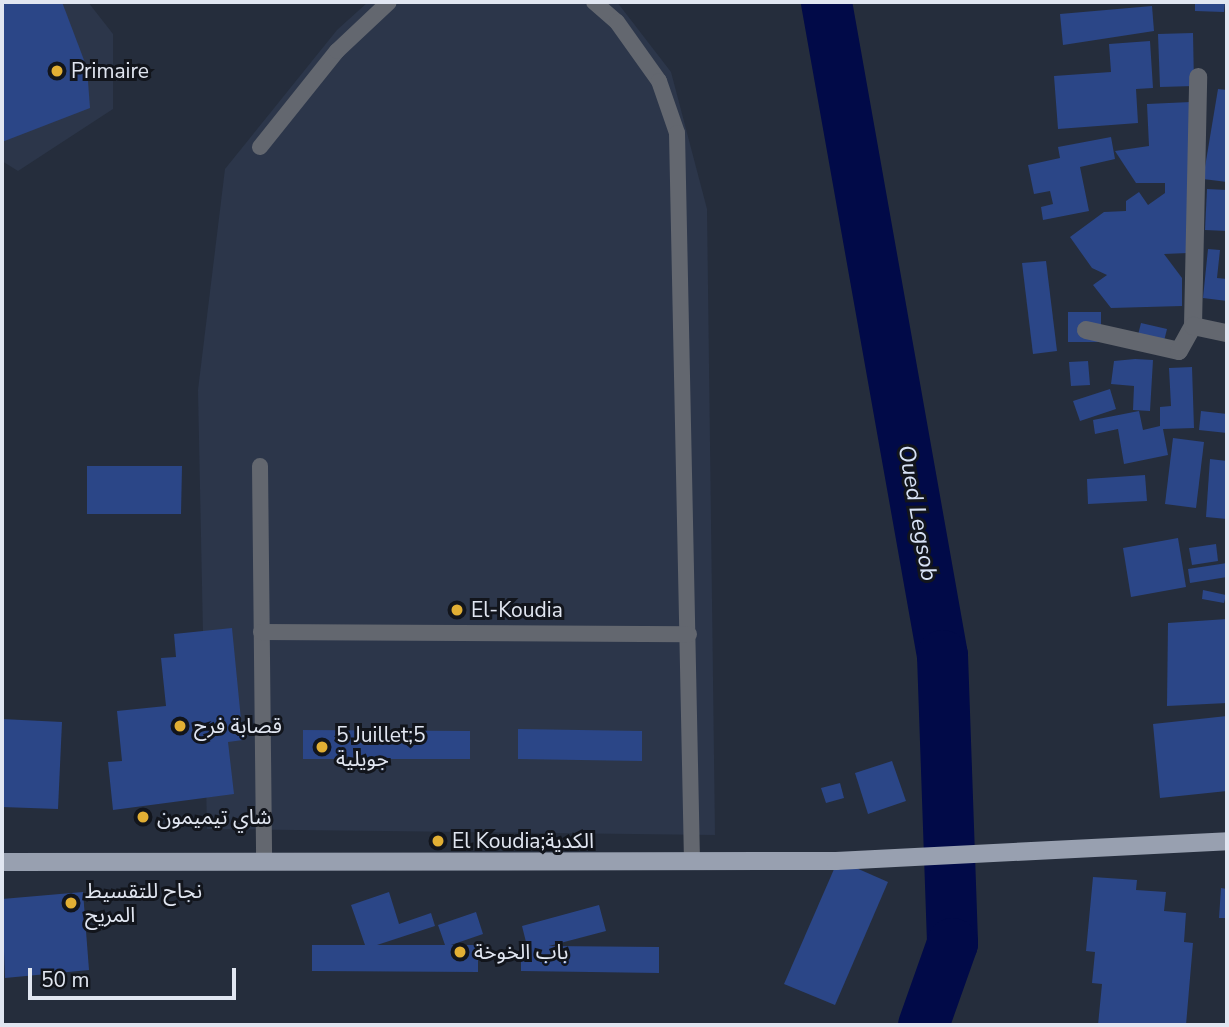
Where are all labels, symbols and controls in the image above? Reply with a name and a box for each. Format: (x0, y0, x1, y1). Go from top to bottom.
place label: Primaire (71, 58, 149, 84)
marker: Primaire (49, 63, 65, 79)
water label: Oued Legsob (891, 443, 943, 583)
place label: El-Koudia (471, 597, 563, 623)
marker: El-Koudia (449, 602, 465, 618)
place label: قصابة فرح (194, 713, 282, 739)
marker: قصابة فرح (172, 718, 188, 734)
place label: 5 Juillet;5 جويلية (336, 722, 426, 772)
marker: 5 Juillet;5 جويلية (314, 739, 330, 755)
place label: شاي تيميمون (157, 804, 271, 830)
marker: شاي تيميمون (135, 809, 151, 825)
place label: El Koudia;الكدية (452, 828, 594, 854)
marker: El Koudia;الكدية (430, 833, 446, 849)
place label: نجاح للتقسيط المريح (85, 878, 202, 928)
marker: نجاح للتقسيط المريح (63, 895, 79, 911)
place label: باب الخوخة (474, 939, 568, 965)
marker: باب الخوخة (452, 944, 468, 960)
scale bar (32, 954, 240, 998)
text: 50 m (41, 966, 90, 994)

